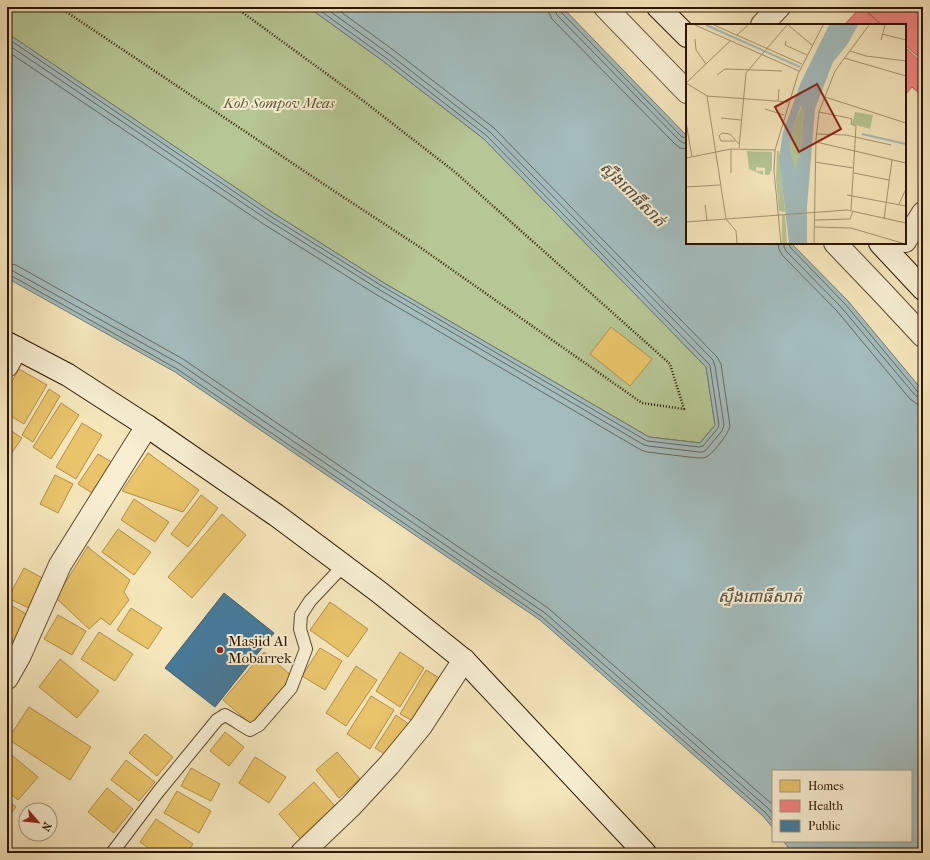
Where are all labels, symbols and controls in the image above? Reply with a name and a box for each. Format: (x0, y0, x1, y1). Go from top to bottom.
inset map (686, 24, 906, 244)
park label: Koh Sompov Meas (223, 94, 335, 112)
water label: ស្ទឹងពោធិ៍សាត់ (596, 158, 670, 231)
water label: ស្ទឹងពោធិ៍សាត់ (718, 587, 803, 606)
place label: Masjid Al Mobarrek (228, 632, 292, 667)
marker: Masjid Al Mobarrek (215, 645, 225, 655)
legend (772, 770, 912, 842)
text: Homes (808, 779, 844, 793)
text: Health (808, 799, 843, 813)
north arrow (18, 802, 58, 842)
text: Public (808, 819, 840, 833)
text: N (38, 820, 54, 834)

